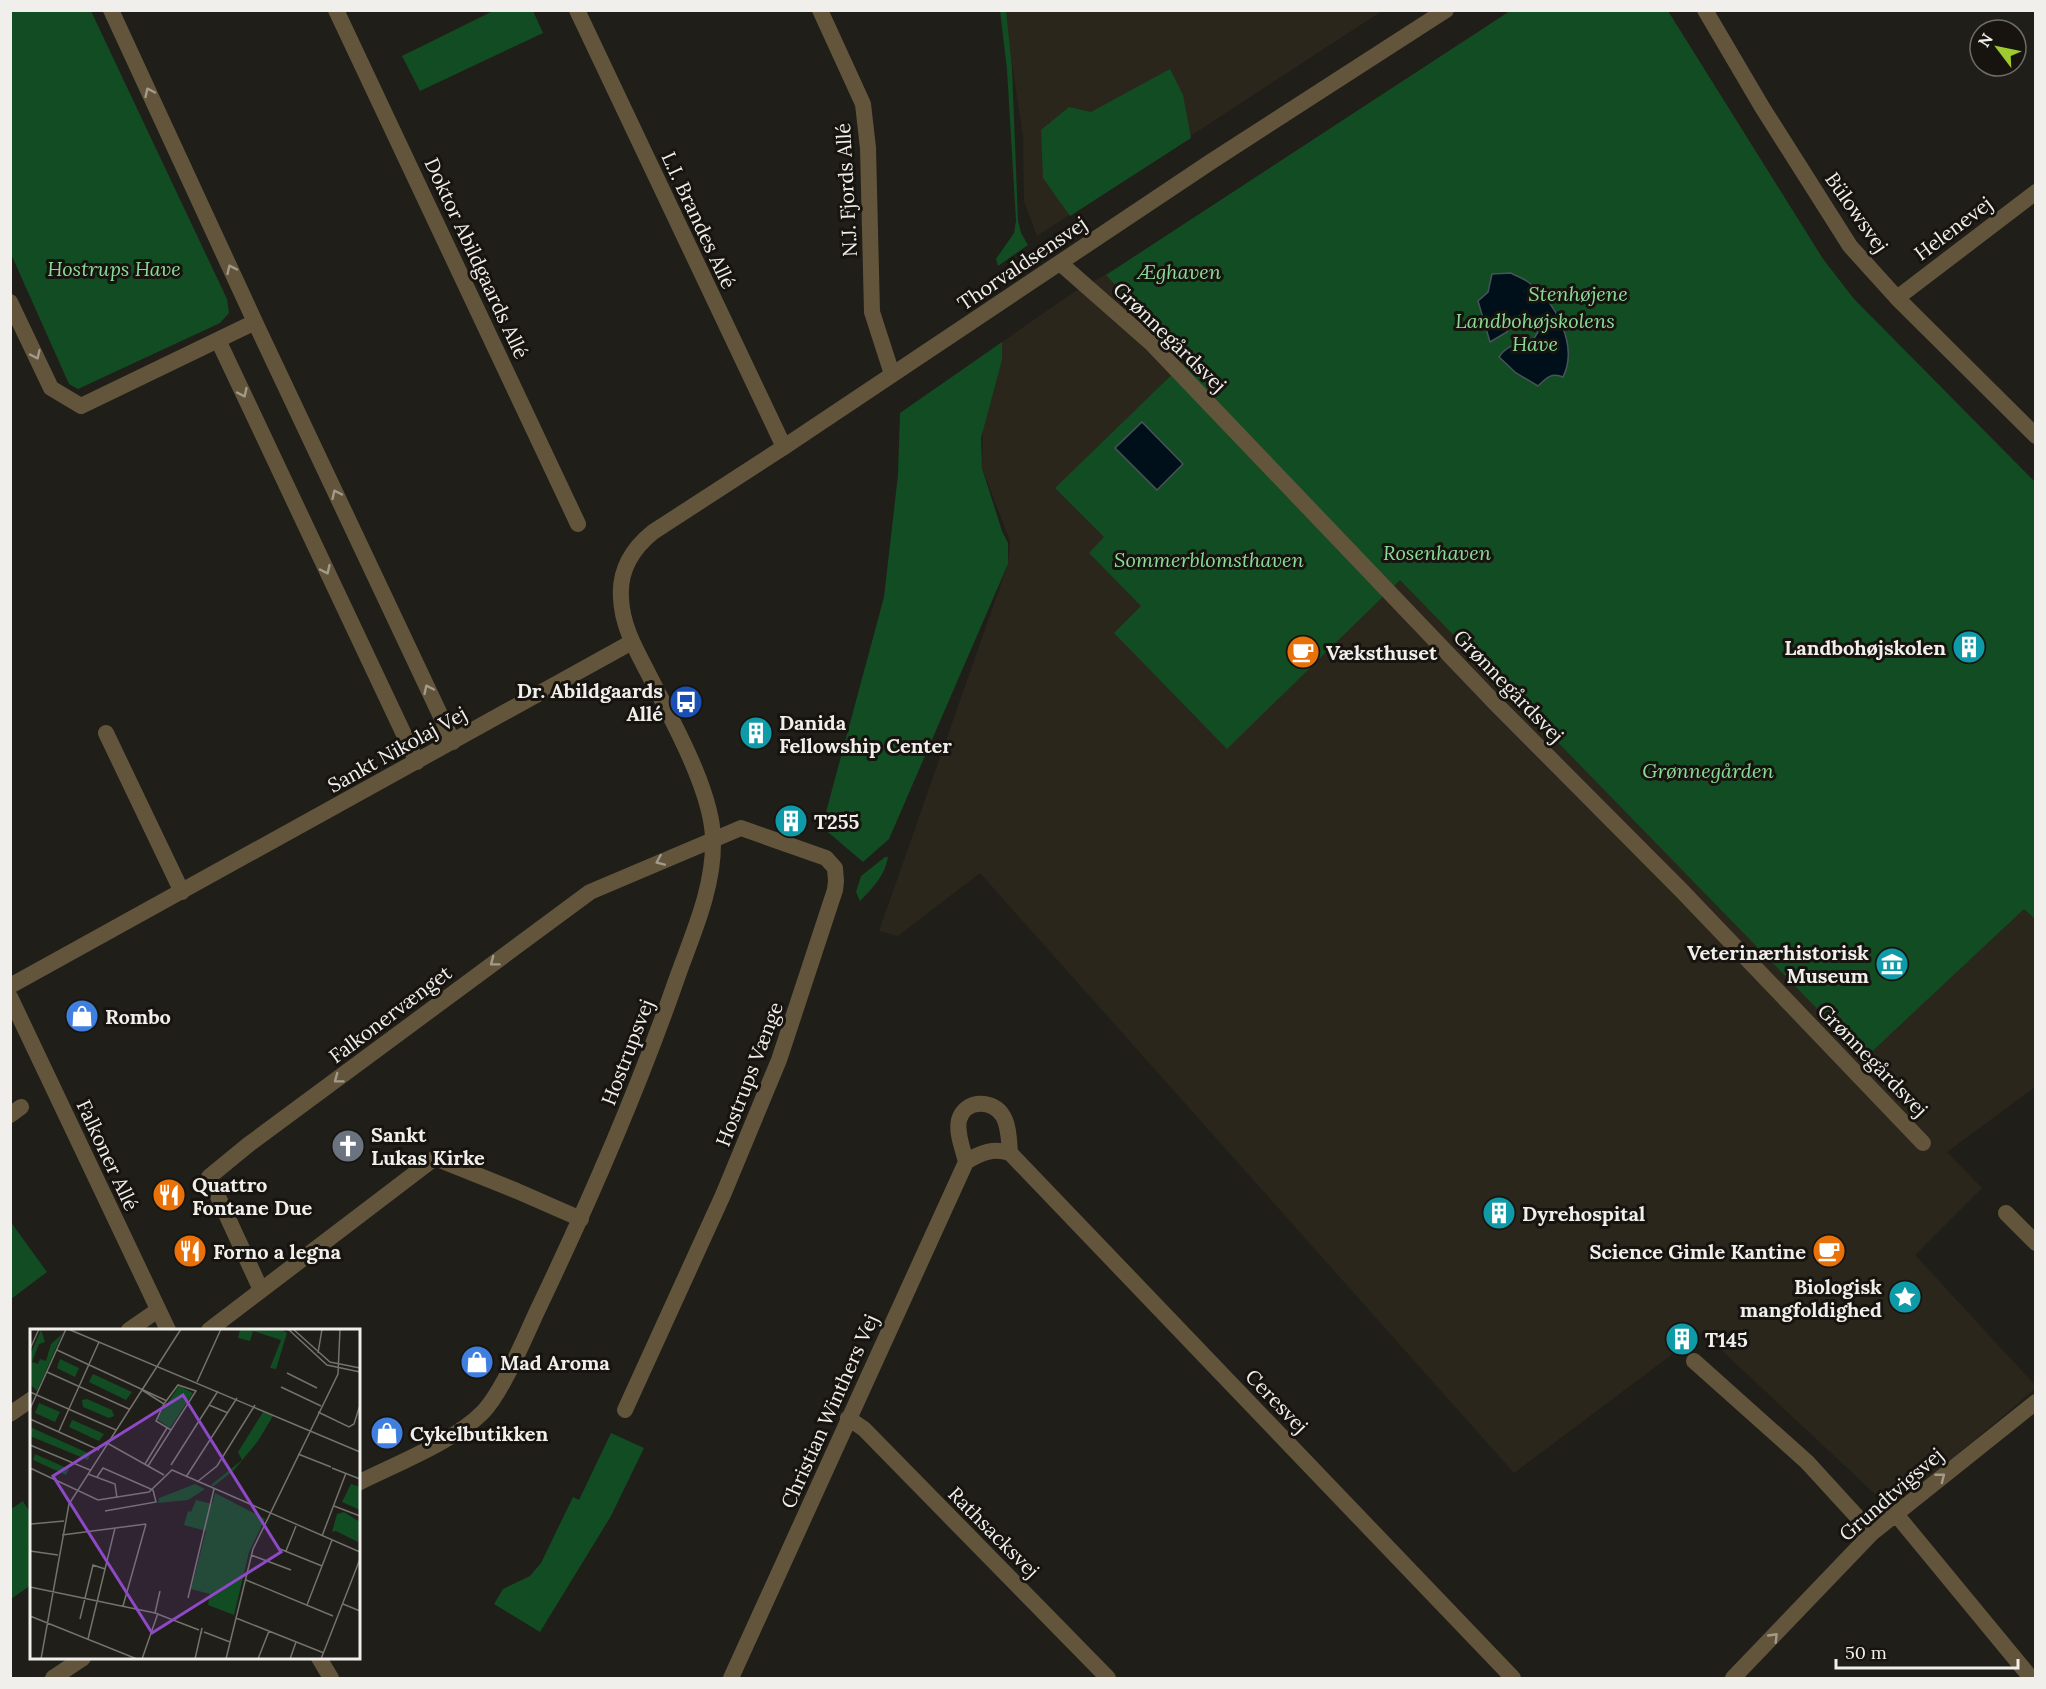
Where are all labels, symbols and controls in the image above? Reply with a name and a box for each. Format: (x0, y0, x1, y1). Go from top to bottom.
north arrow (1968, 18, 2028, 78)
text: N (1974, 30, 1997, 51)
one-way arrow (145, 87, 157, 98)
street label: N.J. Fjords Allé (830, 122, 862, 258)
street label: L.I. Brandes Allé (656, 148, 742, 293)
street label: Doktor Abildgaards Allé (419, 154, 535, 363)
street label: Bülowsvej (1820, 167, 1894, 257)
street label: Helenevej (1909, 191, 1997, 265)
street label: Thorvaldsensvej (953, 211, 1091, 315)
park label: Hostrups Have (47, 256, 181, 281)
park label: Æghaven (1136, 259, 1222, 284)
one-way arrow (226, 264, 238, 275)
street label: Grønnegårdsvej (1108, 277, 1232, 397)
park label: Stenhøjene (1528, 281, 1628, 306)
park label: Landbohøjskolens Have (1455, 308, 1615, 356)
one-way arrow (28, 349, 40, 360)
one-way arrow (235, 387, 247, 398)
one-way arrow (331, 489, 343, 500)
park label: Rosenhaven (1383, 540, 1492, 565)
park label: Sommerblomsthaven (1114, 547, 1305, 572)
one-way arrow (319, 563, 331, 574)
street label: Grønnegårdsvej (1449, 624, 1569, 748)
building icon: Landbohøjskolen (1951, 629, 1987, 665)
cafe icon: Væksthuset (1285, 634, 1321, 670)
place label: Landbohøjskolen (1784, 635, 1946, 660)
place label: Væksthuset (1326, 640, 1438, 665)
place label: Dr. Abildgaards Allé (517, 678, 663, 726)
bus stop icon: Dr. Abildgaards Allé (668, 684, 704, 720)
one-way arrow (423, 685, 435, 696)
street label: Sankt Nikolaj Vej (323, 700, 471, 798)
place label: Danida Fellowship Center (779, 710, 952, 758)
building icon: Danida Fellowship Center (738, 715, 774, 751)
park label: Grønnegården (1642, 758, 1774, 783)
building icon: T255 (773, 803, 809, 839)
place label: T255 (814, 809, 859, 834)
one-way arrow (655, 854, 666, 866)
place label: Veterinærhistorisk Museum (1687, 940, 1870, 988)
museum icon: Veterinærhistorisk Museum (1874, 946, 1910, 982)
one-way arrow (490, 955, 501, 966)
street label: Falkonervænget (324, 960, 456, 1068)
street label: Hostrupsvej (595, 995, 659, 1109)
shop icon: Rombo (64, 998, 100, 1034)
street label: Hostrups Vænge (710, 998, 788, 1150)
street label: Grønnegårdsvej (1813, 998, 1933, 1122)
place label: Rombo (105, 1004, 171, 1029)
one-way arrow (333, 1071, 344, 1082)
street label: Falkoner Allé (71, 1096, 145, 1215)
place label: Sankt Lukas Kirke (371, 1122, 485, 1170)
church icon: Sankt Lukas Kirke (330, 1128, 366, 1164)
place label: Quattro Fontane Due (192, 1172, 313, 1220)
restaurant icon: Quattro Fontane Due (151, 1177, 187, 1213)
building icon: Dyrehospital (1481, 1195, 1517, 1231)
place label: Dyrehospital (1522, 1201, 1645, 1226)
restaurant icon: Forno a legna (172, 1233, 208, 1269)
cafe icon: Science Gimle Kantine (1811, 1233, 1847, 1269)
place label: Forno a legna (213, 1239, 341, 1264)
place label: Science Gimle Kantine (1590, 1239, 1806, 1264)
place label: Biologisk mangfoldighed (1740, 1274, 1882, 1322)
place icon: Biologisk mangfoldighed (1887, 1279, 1923, 1315)
street label: Christian Winthers Vej (775, 1310, 883, 1512)
building icon: T145 (1664, 1321, 1700, 1357)
place label: T145 (1705, 1327, 1748, 1352)
inset map (30, 1329, 360, 1659)
shop icon: Mad Aroma (459, 1344, 495, 1380)
place label: Mad Aroma (500, 1350, 610, 1375)
street label: Ceresvej (1240, 1364, 1314, 1438)
shop icon: Cykelbutikken (369, 1415, 405, 1451)
place label: Cykelbutikken (410, 1421, 549, 1446)
street label: Grundtvigsvej (1834, 1442, 1948, 1546)
one-way arrow (1934, 1473, 1945, 1484)
street label: Rathsacksvej (943, 1481, 1045, 1583)
scale bar (1836, 1632, 2018, 1670)
one-way arrow (1766, 1633, 1777, 1644)
text: 50 m (1845, 1641, 1887, 1664)

